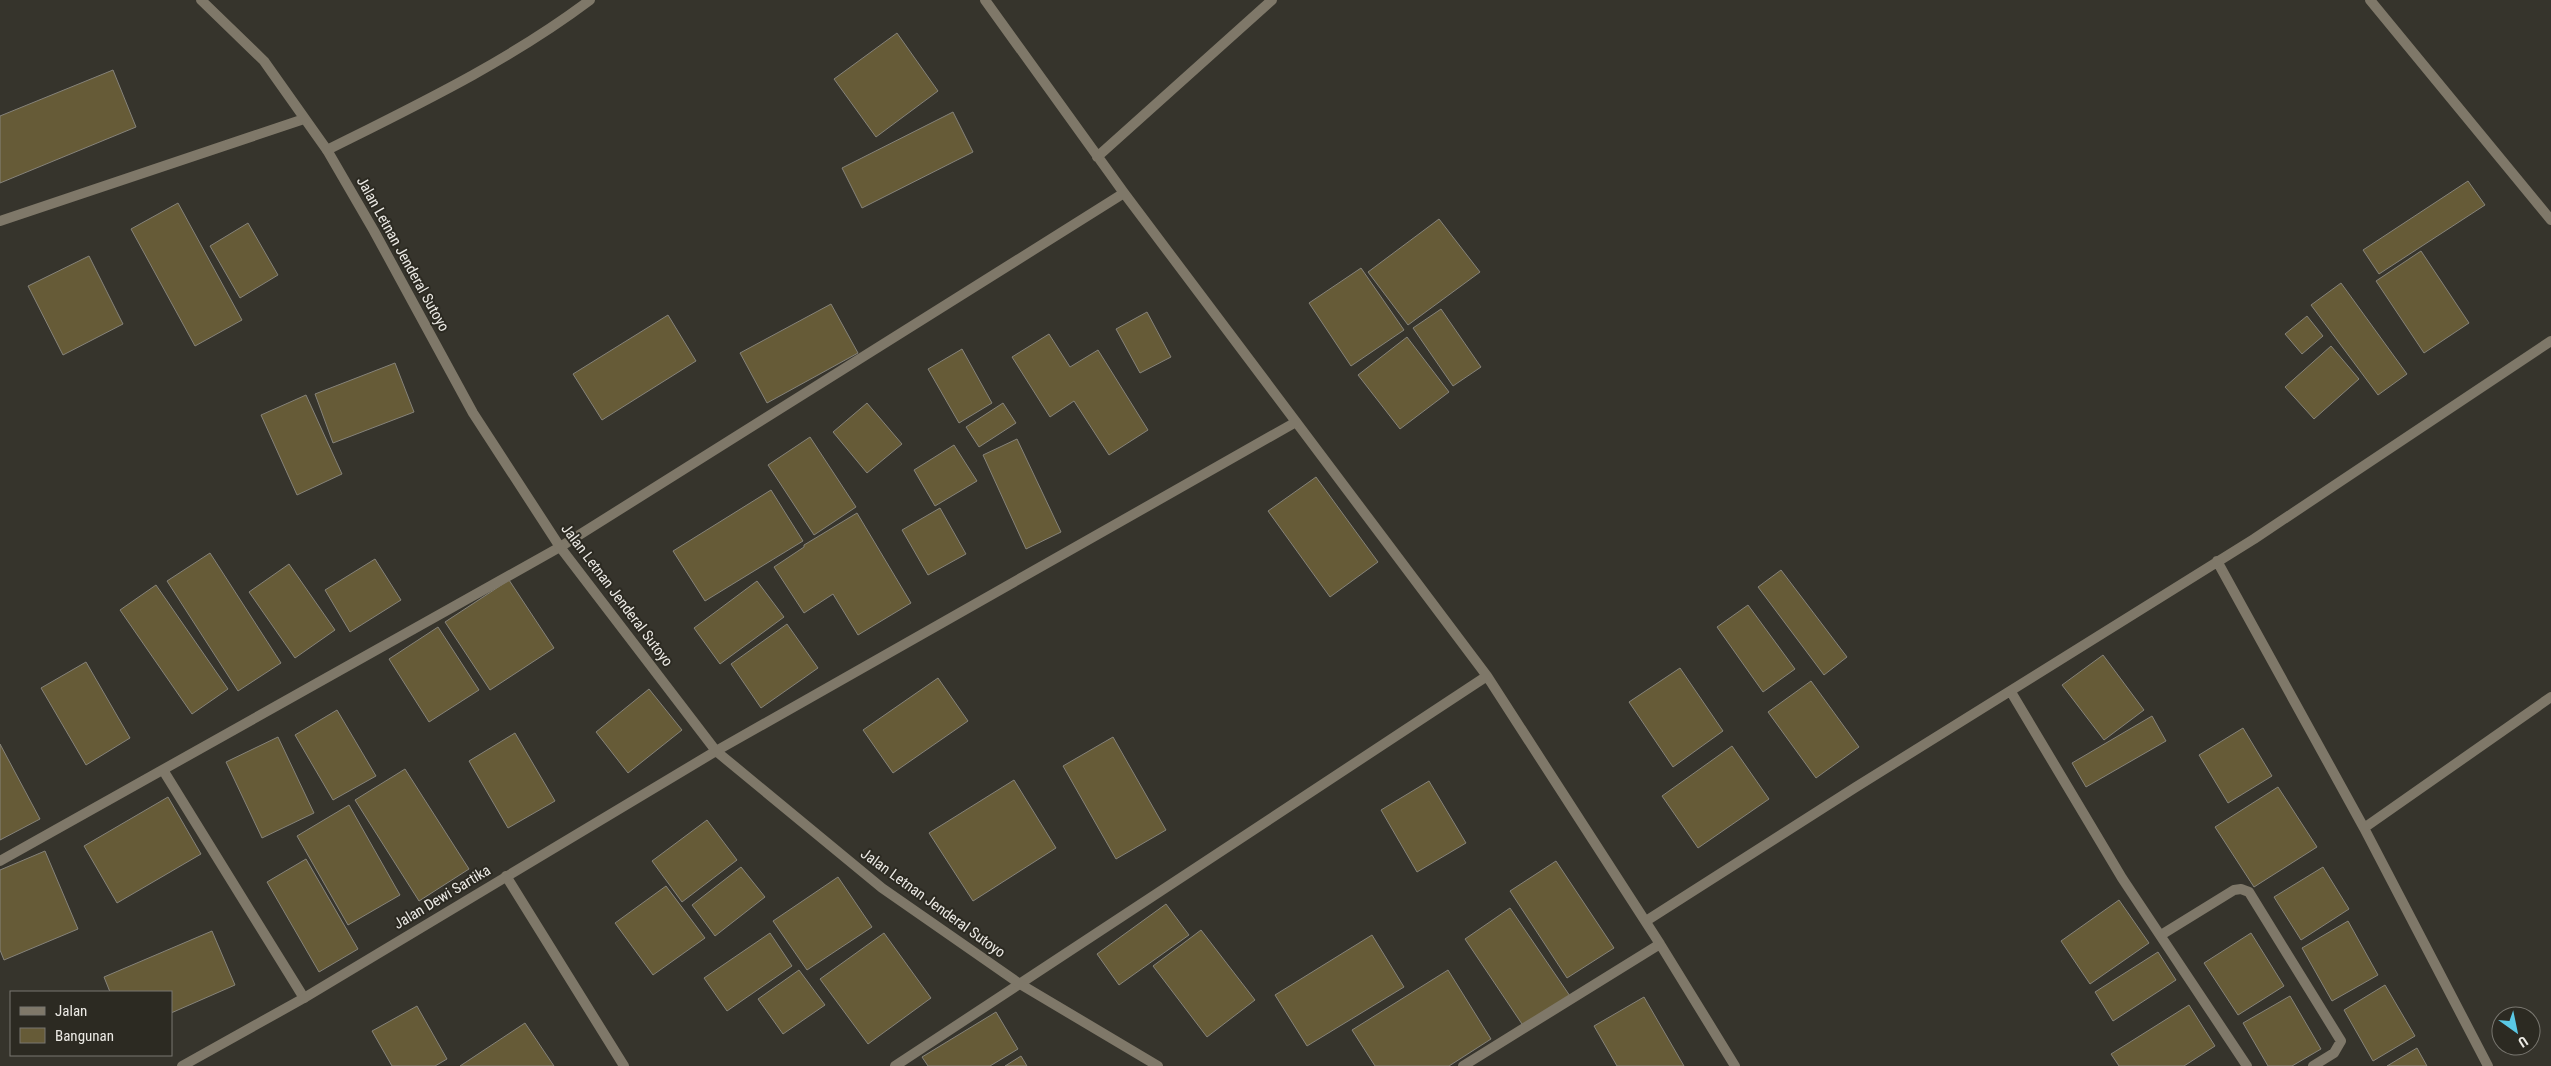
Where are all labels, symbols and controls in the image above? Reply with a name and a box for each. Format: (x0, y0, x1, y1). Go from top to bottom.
street label: Jalan Letnan Jenderal Sutoyo (353, 173, 453, 335)
street label: Jalan Letnan Jenderal Sutoyo (557, 520, 677, 670)
street label: Jalan Letnan Jenderal Sutoyo (857, 844, 1009, 962)
street label: Jalan Dewi Sartika (390, 861, 494, 933)
legend (10, 991, 172, 1056)
text: Jalan (55, 1002, 87, 1020)
north arrow (2491, 1006, 2541, 1056)
text: Bangunan (55, 1027, 114, 1045)
text: U (2515, 1033, 2531, 1051)

